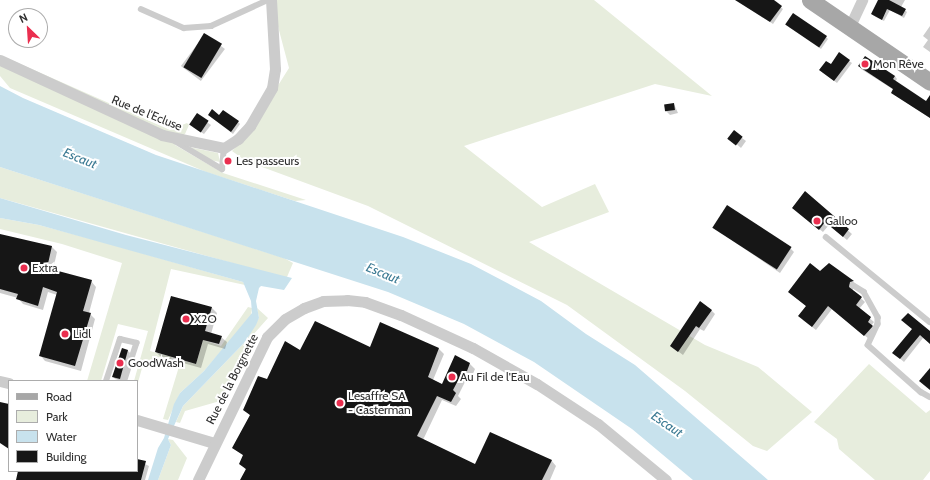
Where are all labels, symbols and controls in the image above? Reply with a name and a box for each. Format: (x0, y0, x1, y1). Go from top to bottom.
north arrow (8, 8, 48, 48)
text: N (17, 10, 30, 26)
place label: Mon Rêve (873, 57, 924, 71)
marker: Mon Rêve (860, 59, 870, 69)
street label: Rue de l'Ecluse (110, 92, 184, 134)
water label: Escaut (61, 144, 99, 172)
place label: Les passeurs (236, 154, 299, 168)
marker: Les passeurs (223, 156, 233, 166)
place label: Galloo (825, 214, 858, 228)
marker: Galloo (812, 216, 822, 226)
water label: Escaut (364, 259, 402, 287)
place label: Extra (32, 261, 58, 275)
marker: Extra (19, 263, 29, 273)
place label: X2O (194, 312, 217, 326)
marker: X2O (181, 314, 191, 324)
place label: Lidl (73, 327, 91, 341)
marker: Lidl (60, 329, 70, 339)
street label: Rue de la Borgnette (203, 331, 261, 427)
place label: GoodWash (128, 356, 184, 370)
marker: GoodWash (115, 358, 125, 368)
place label: Au Fil de l'Eau (460, 370, 529, 384)
marker: Au Fil de l'Eau (447, 372, 457, 382)
legend (8, 380, 138, 472)
text: Road (46, 389, 72, 404)
place label: Lesaffre SA - Casterman (348, 389, 411, 417)
marker: Lesaffre SA - Casterman (335, 398, 345, 408)
water label: Escaut (648, 408, 686, 440)
text: Park (46, 409, 68, 424)
text: Water (46, 429, 76, 444)
text: Building (46, 449, 87, 464)

